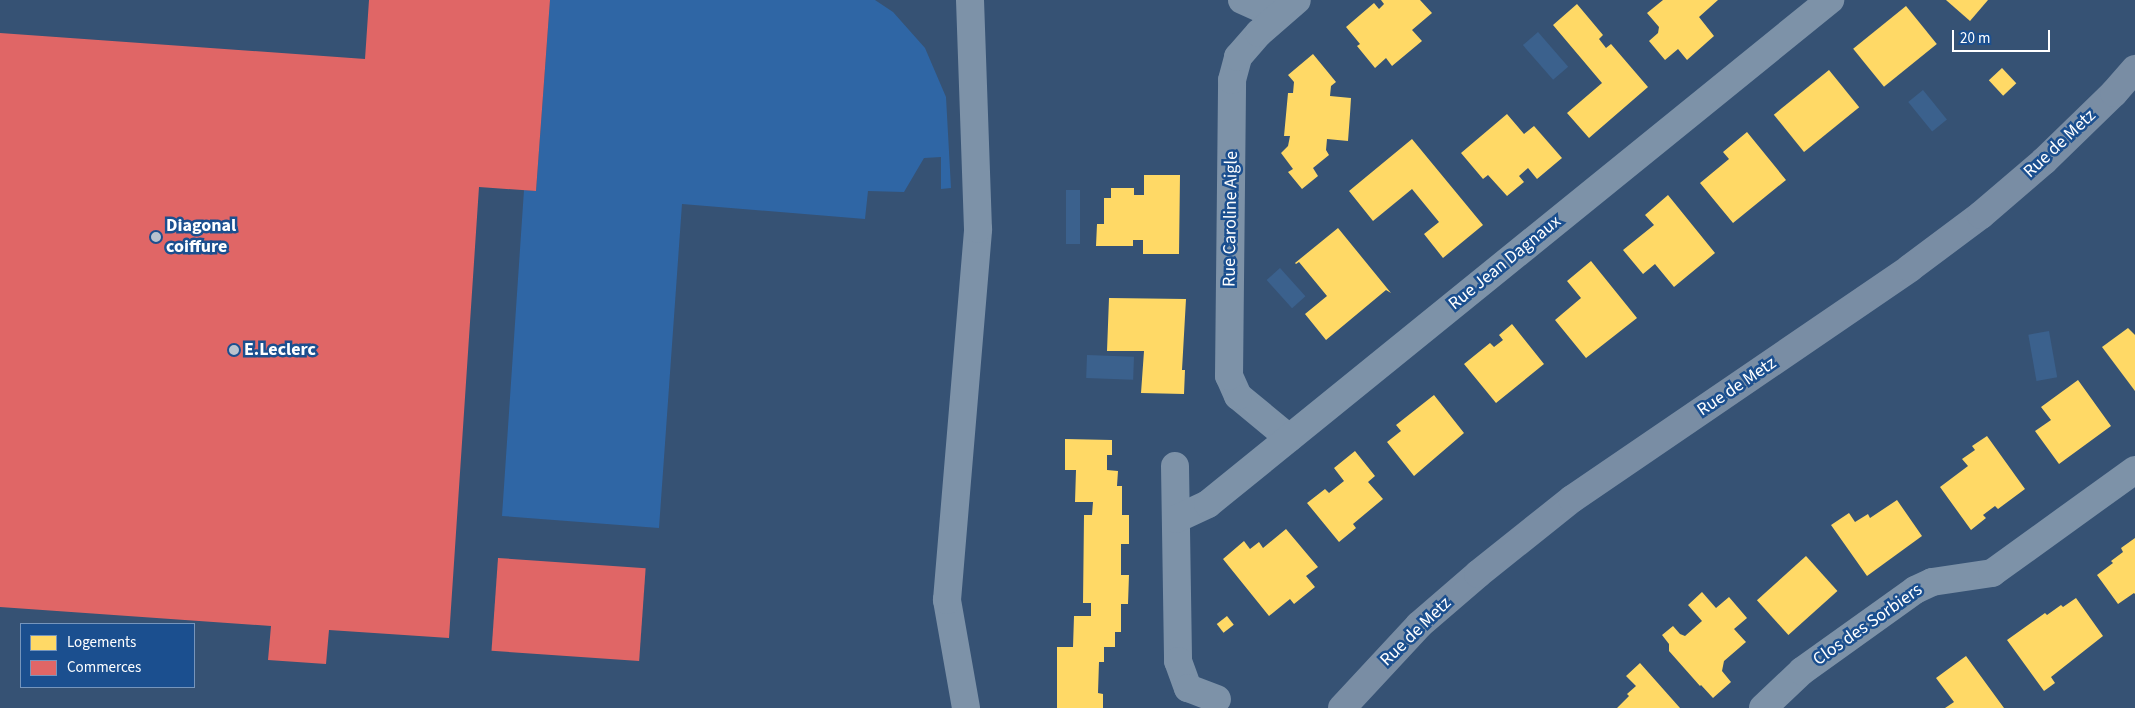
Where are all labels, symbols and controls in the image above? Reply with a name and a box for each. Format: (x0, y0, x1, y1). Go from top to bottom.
scale bar (1955, 20, 2052, 52)
text: 20 m (1960, 28, 1990, 49)
street label: Rue de Metz (2019, 105, 2101, 183)
street label: Rue Caroline Aigle (1219, 151, 1243, 287)
street label: Rue Jean Dagnaux (1444, 211, 1566, 315)
place label: Diagonal coiffure (166, 216, 236, 258)
marker: Diagonal coiffure (150, 231, 162, 243)
place label: E.Leclerc (244, 339, 316, 361)
marker: E.Leclerc (228, 344, 240, 356)
street label: Rue de Metz (1693, 353, 1781, 421)
street label: Clos des Sorbiers (1809, 579, 1927, 671)
street label: Rue de Metz (1376, 593, 1456, 671)
legend (20, 623, 195, 688)
text: Logements (67, 632, 136, 653)
text: Commerces (67, 657, 141, 678)

